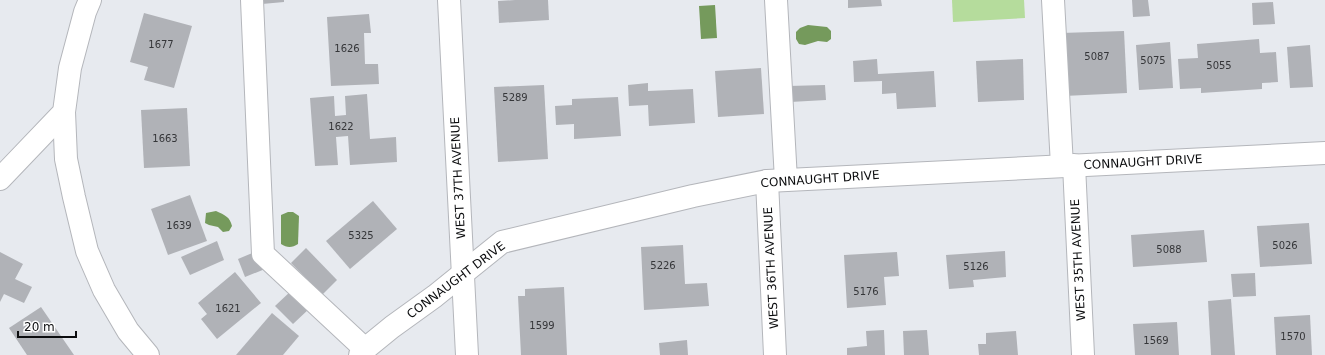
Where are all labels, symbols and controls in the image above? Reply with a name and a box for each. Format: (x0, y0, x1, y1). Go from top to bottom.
house number: 1677 (148, 39, 174, 50)
house number: 1626 (334, 43, 360, 54)
house number: 5087 (1084, 51, 1110, 62)
house number: 5075 (1140, 55, 1166, 66)
house number: 5055 (1206, 60, 1232, 71)
house number: 5289 (502, 92, 528, 103)
street label: WEST 37TH AVENUE (448, 117, 468, 239)
house number: 1622 (328, 121, 354, 132)
house number: 1663 (152, 133, 178, 144)
street label: CONNAUGHT DRIVE (1083, 152, 1203, 172)
street label: CONNAUGHT DRIVE (760, 168, 880, 190)
street label: WEST 35TH AVENUE (1068, 199, 1088, 321)
street label: WEST 36TH AVENUE (761, 207, 781, 329)
house number: 1639 (166, 220, 192, 231)
house number: 5325 (348, 230, 374, 241)
street label: CONNAUGHT DRIVE (404, 239, 508, 321)
house number: 5026 (1272, 240, 1298, 251)
house number: 5088 (1156, 244, 1182, 255)
house number: 5226 (650, 260, 676, 271)
house number: 5126 (963, 261, 989, 272)
house number: 5176 (853, 286, 879, 297)
house number: 1621 (215, 303, 241, 314)
scale bar (18, 313, 76, 339)
text: 20 m (24, 320, 55, 334)
house number: 1599 (529, 320, 555, 331)
house number: 1570 (1280, 331, 1306, 342)
house number: 1569 (1143, 335, 1169, 346)

